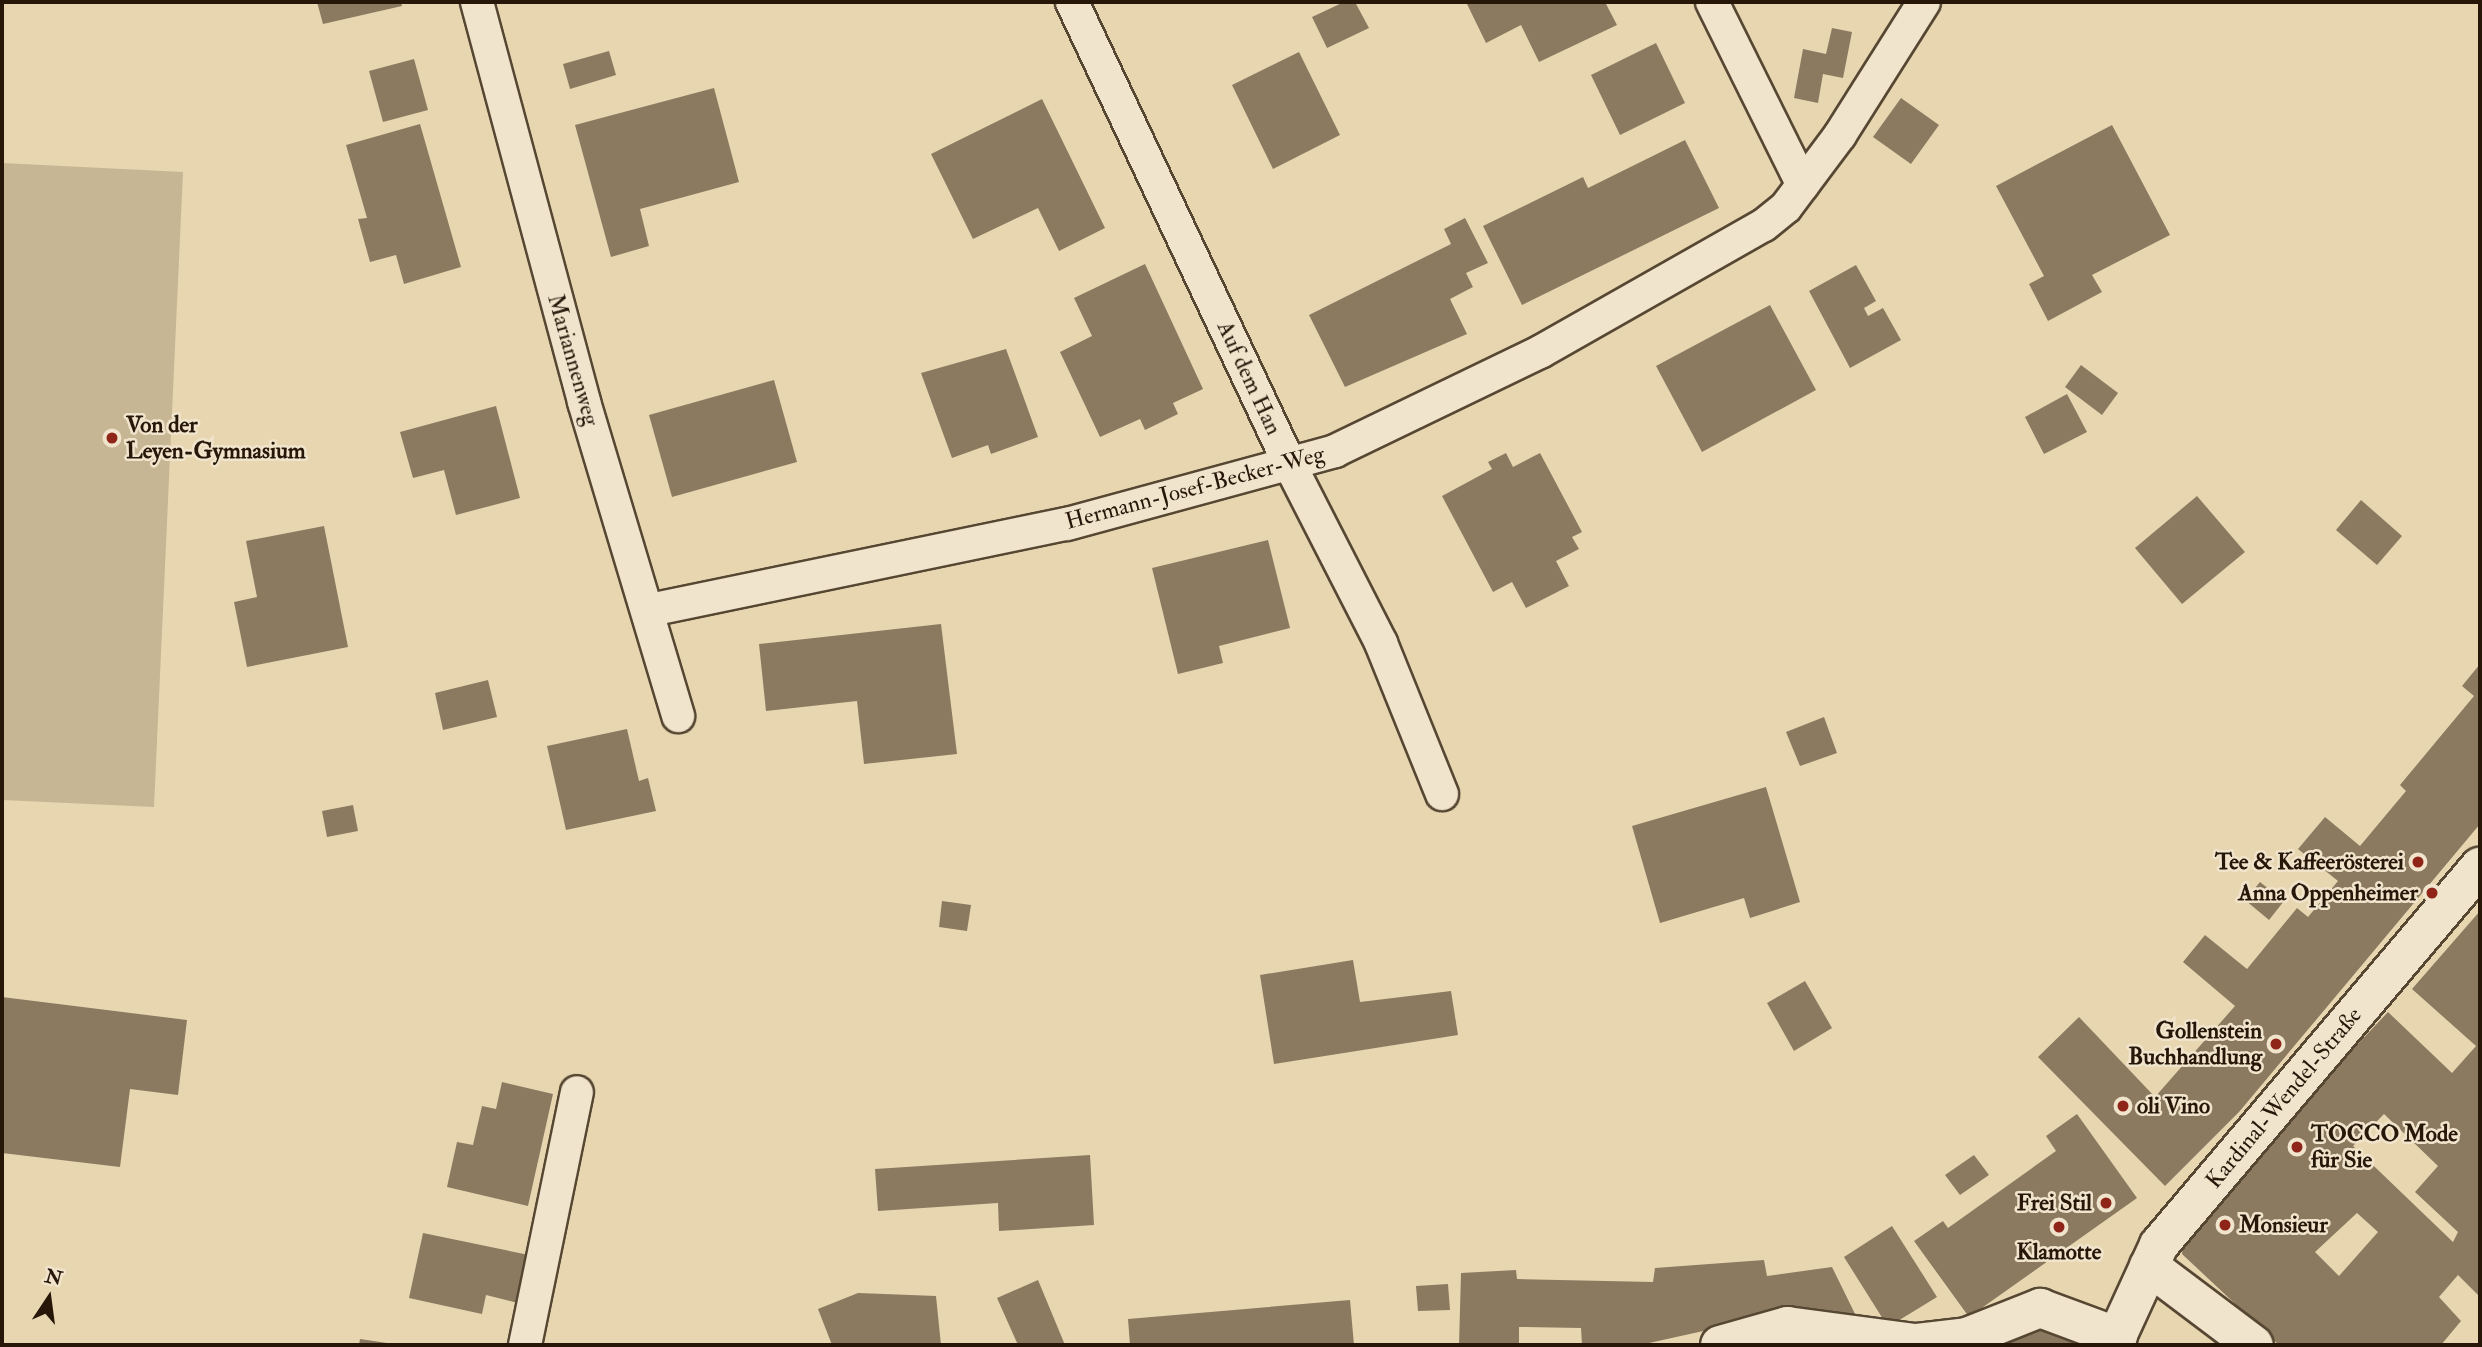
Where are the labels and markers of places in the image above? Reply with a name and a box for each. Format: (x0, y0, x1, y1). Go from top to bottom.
place label: Von der Leyen-Gymnasium (126, 411, 306, 465)
marker: Von der Leyen-Gymnasium (104, 430, 120, 446)
place label: Tee & Kaffeerösterei (2215, 848, 2404, 876)
marker: Tee & Kaffeerösterei (2410, 854, 2426, 870)
place label: Anna Oppenheimer (2238, 879, 2418, 907)
marker: Anna Oppenheimer (2424, 885, 2440, 901)
place label: Gollenstein Buchhandlung (2128, 1017, 2262, 1071)
marker: Gollenstein Buchhandlung (2268, 1036, 2284, 1052)
place label: oli Vino (2137, 1092, 2210, 1120)
marker: oli Vino (2115, 1098, 2131, 1114)
place label: TOCCO Mode für Sie (2311, 1120, 2458, 1174)
marker: TOCCO Mode für Sie (2289, 1139, 2305, 1155)
place label: Frei Stil (2017, 1189, 2092, 1217)
marker: Frei Stil (2098, 1195, 2114, 1211)
place label: Monsieur (2239, 1211, 2328, 1239)
marker: Monsieur (2217, 1217, 2233, 1233)
marker: Klamotte (2051, 1219, 2067, 1235)
place label: Klamotte (2017, 1238, 2101, 1266)

